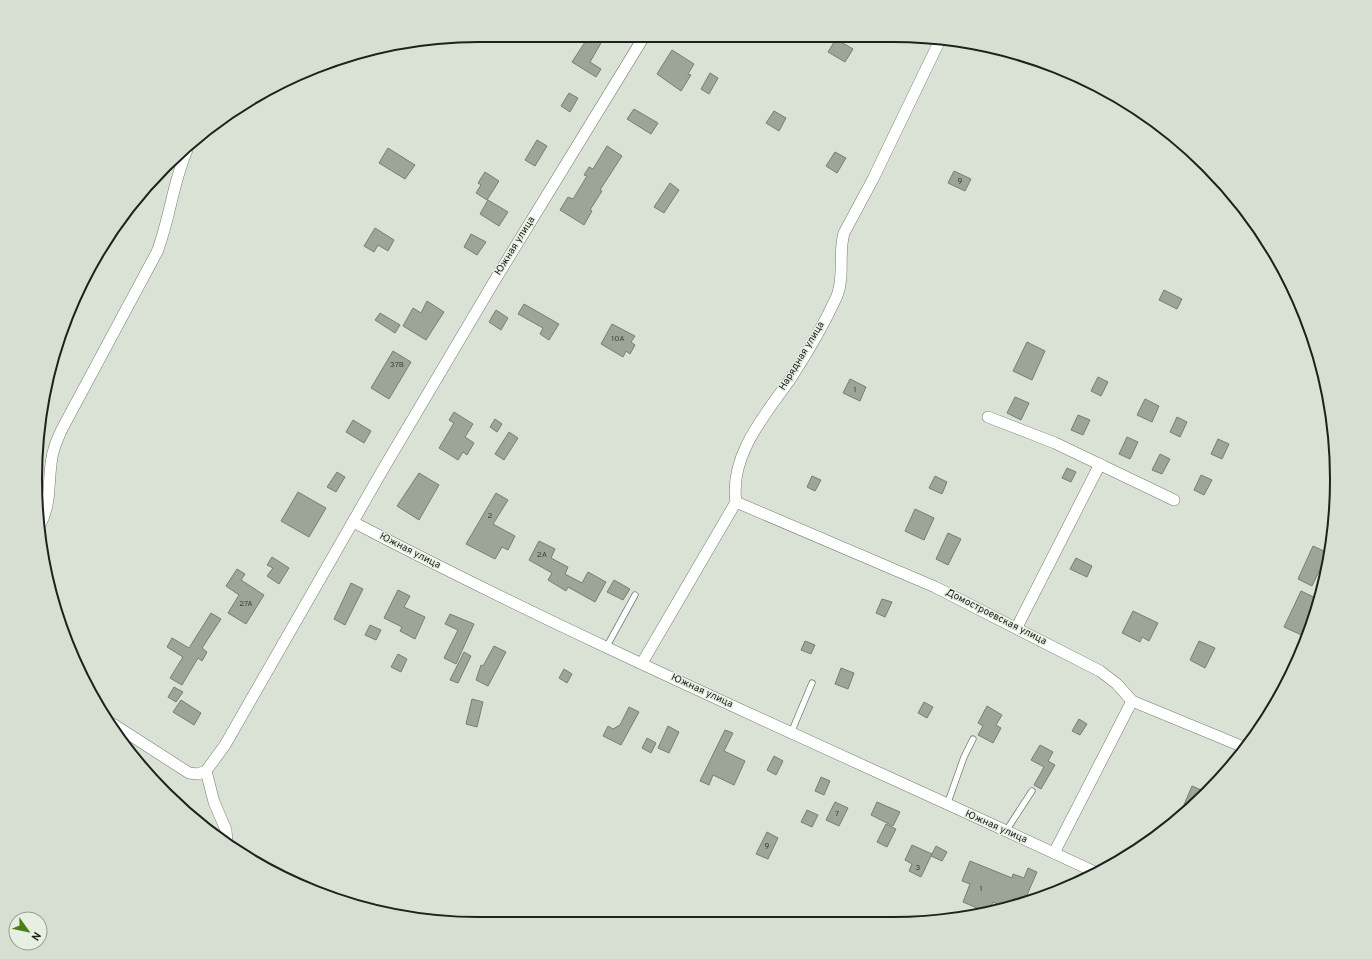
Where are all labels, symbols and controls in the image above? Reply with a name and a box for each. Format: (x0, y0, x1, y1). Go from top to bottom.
house number: 9 (958, 176, 963, 186)
street label: Южная улица (492, 214, 538, 278)
street label: Нарядная улица (776, 319, 828, 393)
house number: 10А (611, 334, 625, 344)
house number: 37В (390, 360, 404, 370)
house number: 1 (854, 385, 856, 395)
house number: 2 (488, 511, 493, 521)
street label: Южная улица (377, 530, 443, 572)
house number: 2А (537, 550, 548, 560)
street label: Домостроевская улица (943, 586, 1049, 648)
house number: 27А (239, 599, 253, 609)
street label: Южная улица (669, 671, 735, 711)
street label: Южная улица (963, 807, 1029, 847)
house number: 7 (835, 809, 839, 819)
house number: 9 (765, 841, 770, 851)
house number: 3 (916, 863, 921, 873)
house number: 1 (980, 884, 982, 894)
north arrow (8, 911, 48, 951)
text: N (28, 929, 44, 943)

